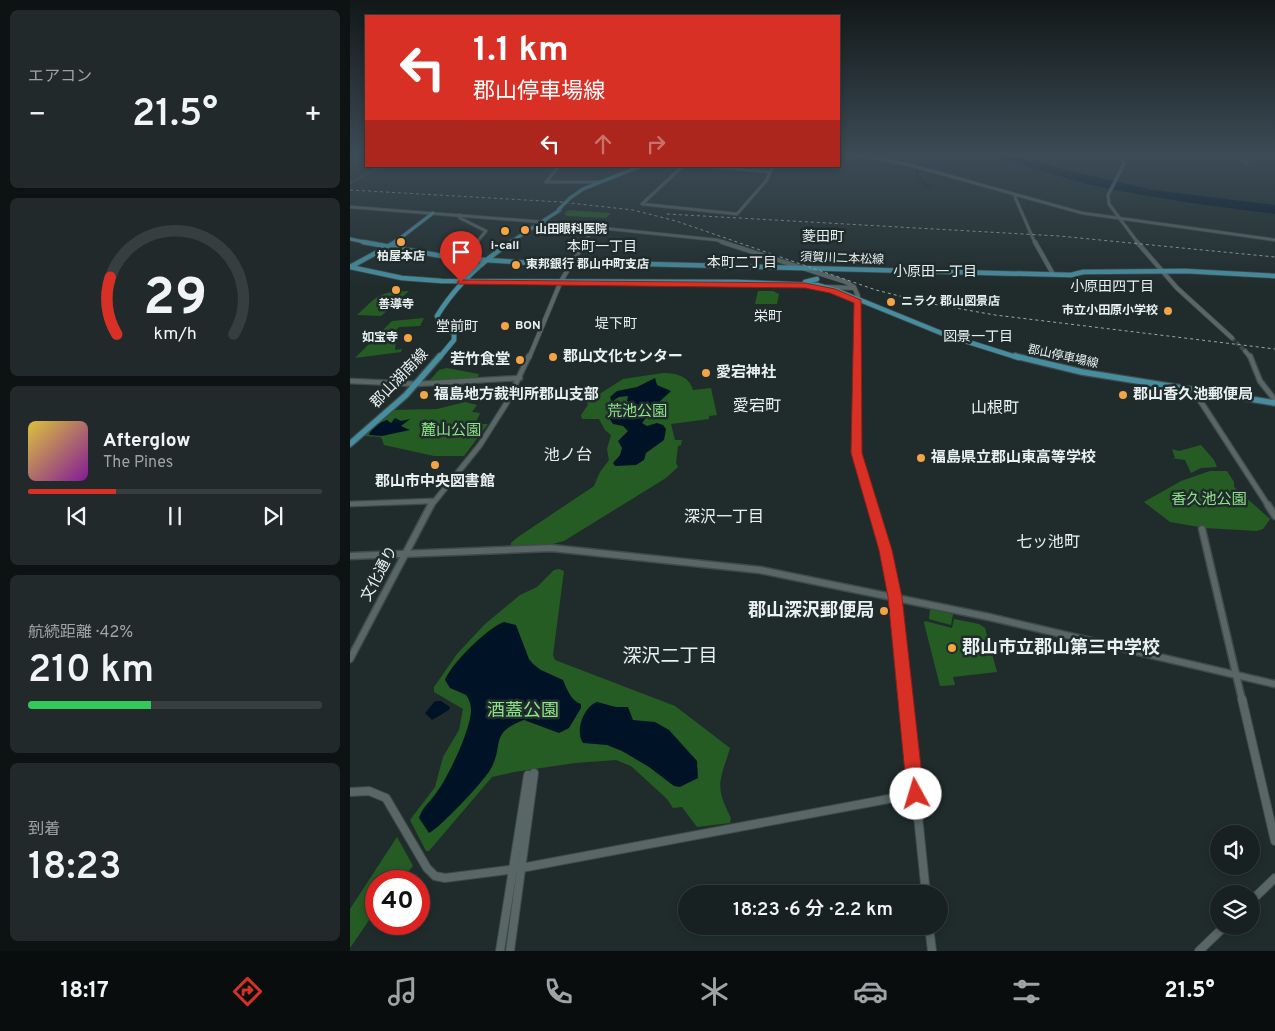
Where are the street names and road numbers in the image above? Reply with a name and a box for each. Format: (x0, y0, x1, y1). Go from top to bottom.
street label: 須賀川二本松線 (800, 250, 884, 268)
street label: 郡山停車場線 (1026, 342, 1100, 372)
street label: 郡山湖南線 (367, 345, 433, 413)
street label: 文化通り (358, 543, 402, 605)

